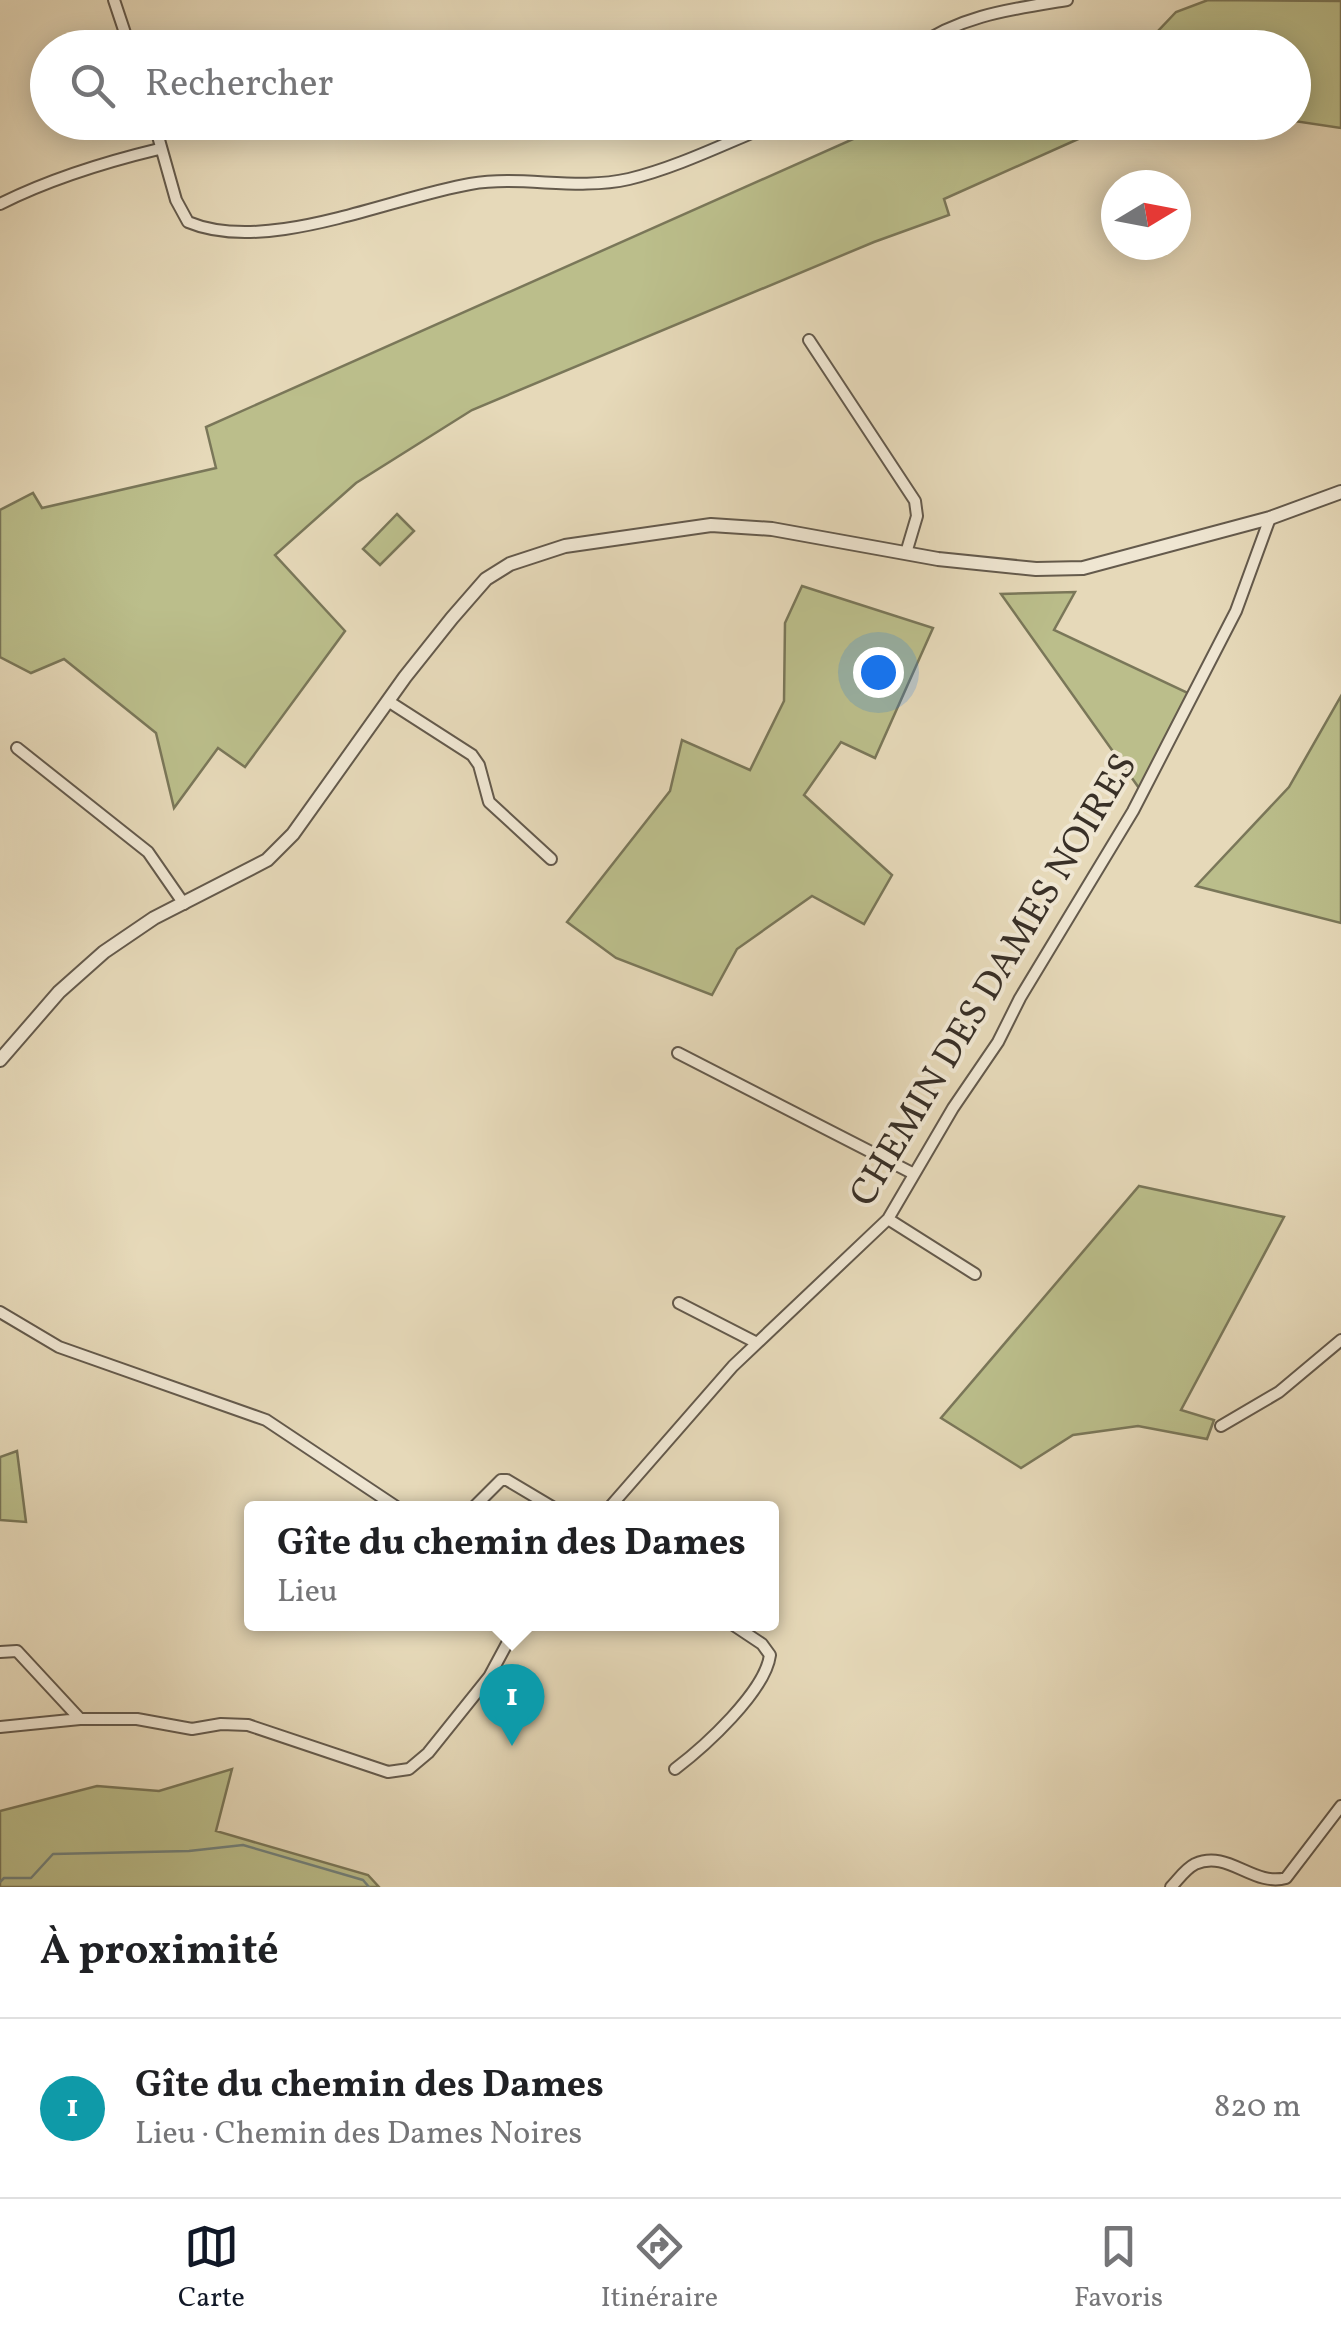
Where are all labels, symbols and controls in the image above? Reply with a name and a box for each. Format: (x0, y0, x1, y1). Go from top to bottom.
search box (30, 30, 1311, 140)
icon: search (65, 58, 120, 113)
text: Rechercher (145, 59, 333, 112)
north arrow (1101, 170, 1191, 260)
your location (853, 647, 904, 698)
street label: CHEMIN DES DAMES NOIRES (838, 744, 1152, 1217)
popup (244, 1501, 779, 1631)
text: Gîte du chemin des Dames (277, 1518, 746, 1571)
text: Lieu (277, 1571, 338, 1615)
pin: 1 (480, 1664, 544, 1746)
text: À proximité (40, 1923, 279, 1982)
text: Gîte du chemin des Dames (135, 2060, 604, 2113)
text: 1 (66, 2086, 79, 2130)
text: 820 m (1214, 2086, 1301, 2130)
text: Lieu · Chemin des Dames Noires (135, 2113, 582, 2157)
tab: Carte (178, 2219, 245, 2318)
tab: Itinéraire (601, 2219, 718, 2318)
tab: Favoris (1074, 2219, 1163, 2318)

